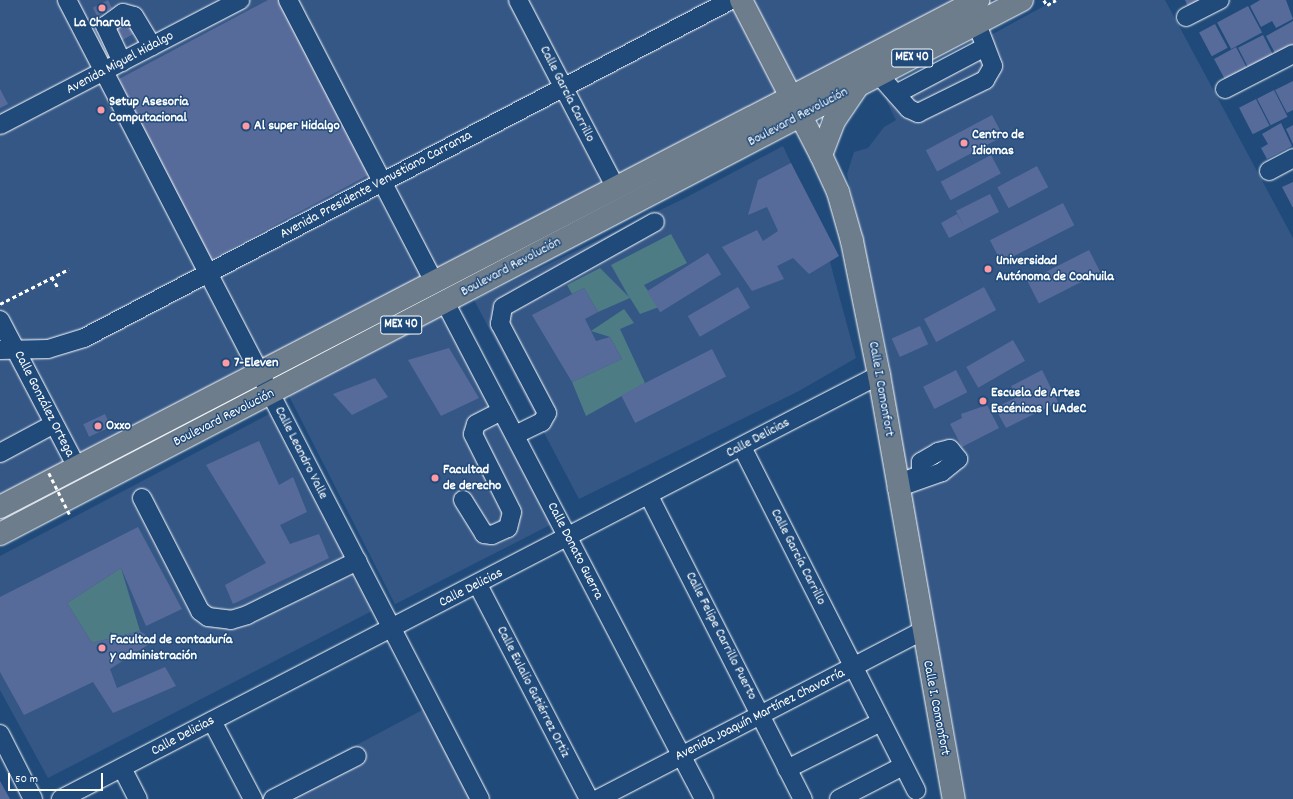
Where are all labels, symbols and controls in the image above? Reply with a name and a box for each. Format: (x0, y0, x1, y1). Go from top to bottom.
marker: La Charola (97, 3, 107, 13)
place label: La Charola (74, 15, 130, 31)
street label: Avenida Miguel Hidalgo (63, 28, 177, 98)
street label: Calle García Carrillo (536, 43, 598, 145)
road number: MEX 40 (891, 47, 933, 69)
street label: Boulevard Revolución (745, 84, 851, 150)
place label: Setup Asesoria Computacional (109, 94, 188, 126)
marker: Setup Asesoria Computacional (96, 105, 106, 115)
place label: Al super Hidalgo (254, 118, 340, 134)
marker: Al super Hidalgo (241, 121, 251, 131)
street label: Avenida Presidente Venustiano Carranza (277, 127, 475, 243)
place label: Centro de Idiomas (972, 127, 1024, 160)
marker: Centro de Idiomas (959, 138, 969, 148)
street label: Boulevard Revolución (458, 234, 564, 300)
place label: Universidad Autónoma de Coahuila (996, 253, 1114, 286)
marker: Universidad Autónoma de Coahuila (983, 264, 993, 274)
road number: MEX 40 (380, 314, 422, 336)
street label: Calle I. Comonfort (864, 340, 898, 438)
street label: Calle González Ortega (10, 348, 78, 460)
place label: 7-Eleven (234, 355, 278, 371)
marker: 7-Eleven (221, 358, 231, 368)
street label: Boulevard Revolución (171, 385, 277, 451)
place label: Escuela de Artes Escénicas | UAdeC (991, 385, 1086, 418)
marker: Escuela de Artes Escénicas | UAdeC (978, 396, 988, 406)
street label: Calle Leandro Valle (270, 404, 332, 502)
street label: Calle Delicias (723, 414, 793, 462)
place label: Oxxo (106, 418, 131, 434)
marker: Oxxo (93, 421, 103, 431)
place label: Facultad de derecho (443, 462, 501, 494)
marker: Facultad de derecho (430, 473, 440, 483)
street label: Calle Donato Guerra (543, 500, 607, 602)
street label: Calle García Carrillo (767, 506, 829, 608)
street label: Calle Delicias (436, 565, 506, 611)
street label: Calle Felipe Carrillo Puerto (681, 569, 761, 703)
street label: Calle Eulalio Gutiérrez Ortiz (493, 623, 573, 761)
place label: Facultad de contaduría y administración (110, 632, 232, 664)
marker: Facultad de contaduría y administración (97, 643, 107, 653)
street label: Calle I. Comonfort (919, 659, 953, 757)
street label: Avenida Joaquín Martínez Chavarría (672, 665, 848, 765)
street label: Calle Delicias (148, 712, 218, 760)
scale bar (10, 765, 105, 791)
text: 50 m (15, 771, 38, 788)

